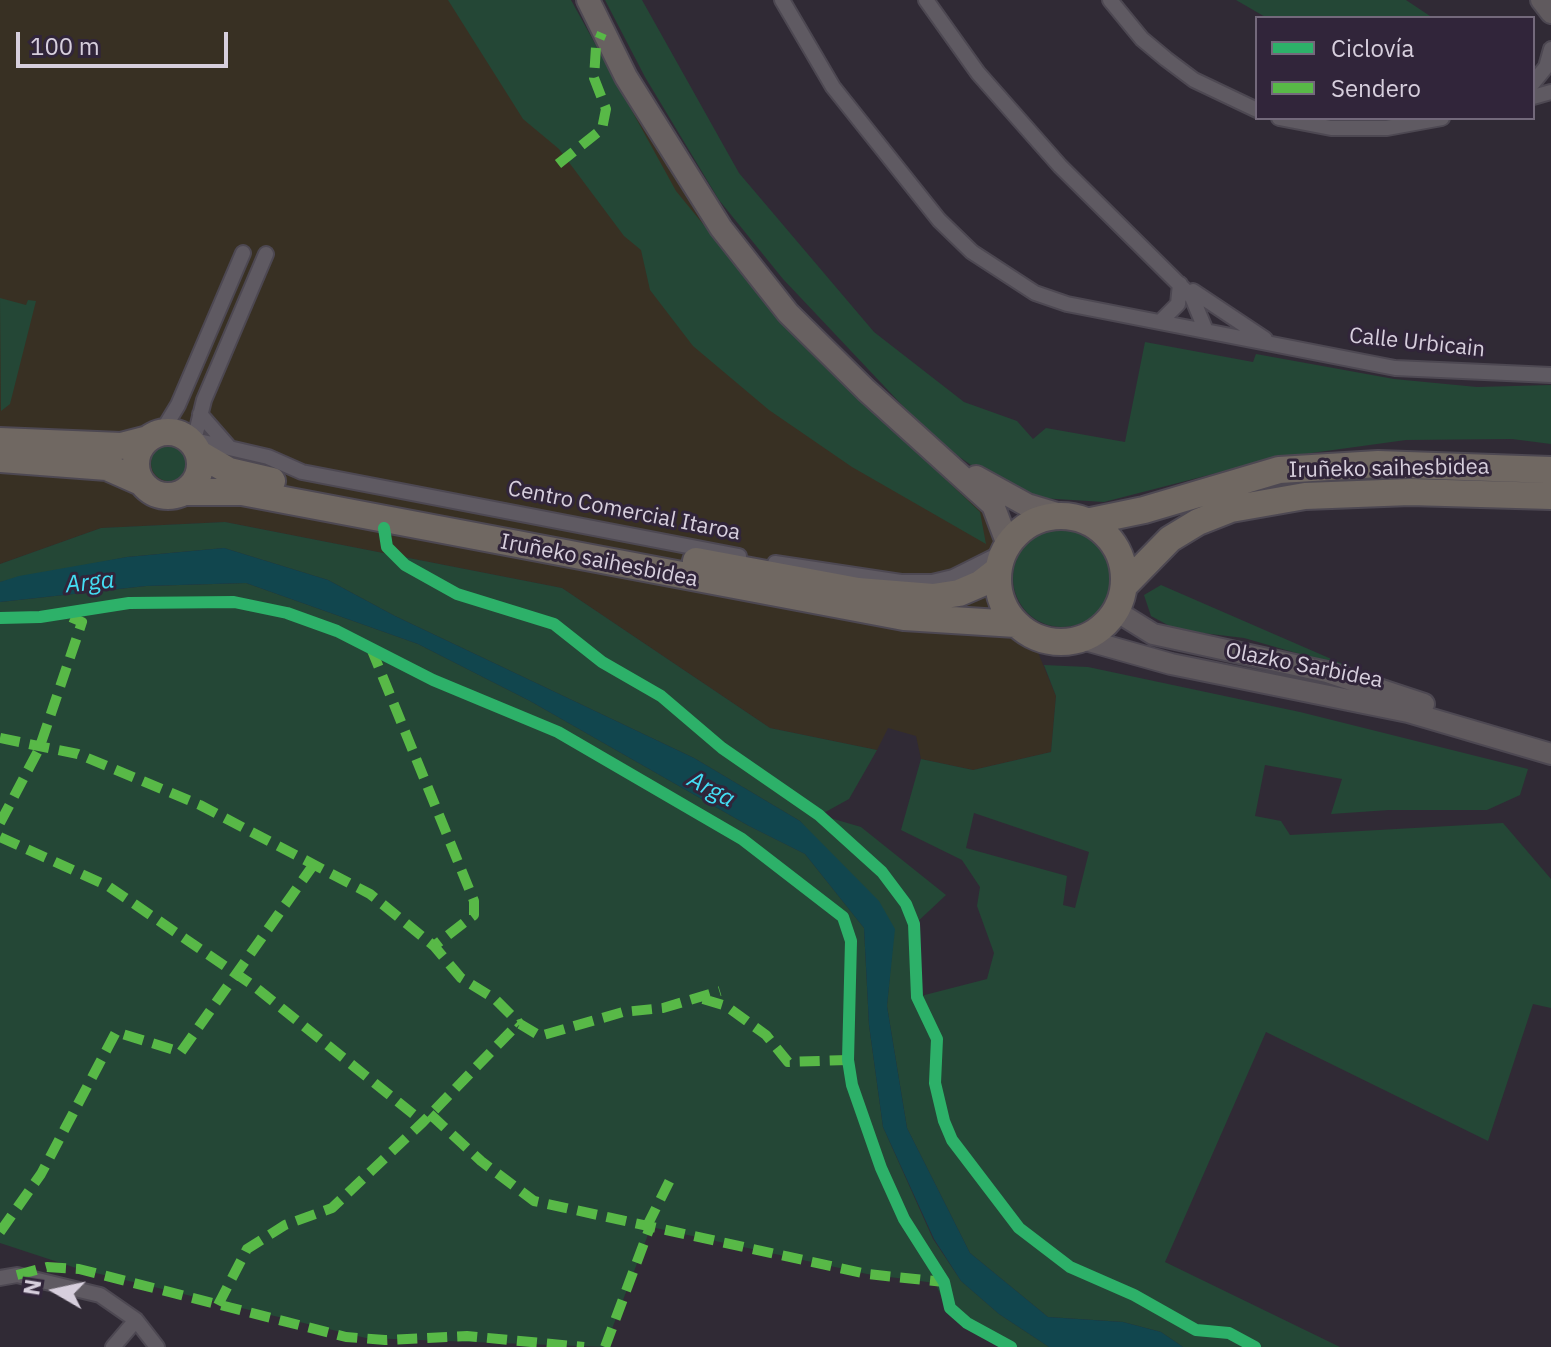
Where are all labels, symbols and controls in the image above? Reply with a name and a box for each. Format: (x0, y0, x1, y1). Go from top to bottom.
scale bar (20, 16, 232, 66)
legend (1255, 16, 1535, 120)
text: 100 m (30, 30, 100, 62)
text: Ciclovía (1331, 32, 1414, 64)
text: Sendero (1331, 72, 1421, 104)
street label: Calle Urbicain (1348, 323, 1486, 363)
street label: Iruñeko saihesbidea (1288, 454, 1490, 484)
street label: Centro Comercial Itaroa (505, 475, 743, 547)
street label: Iruñeko saihesbidea (498, 529, 700, 593)
water label: Arga (64, 566, 116, 600)
street label: Olazko Sarbidea (1223, 638, 1385, 694)
water label: Arga (682, 766, 740, 814)
north arrow (16, 1251, 96, 1331)
text: N (16, 1277, 47, 1297)

